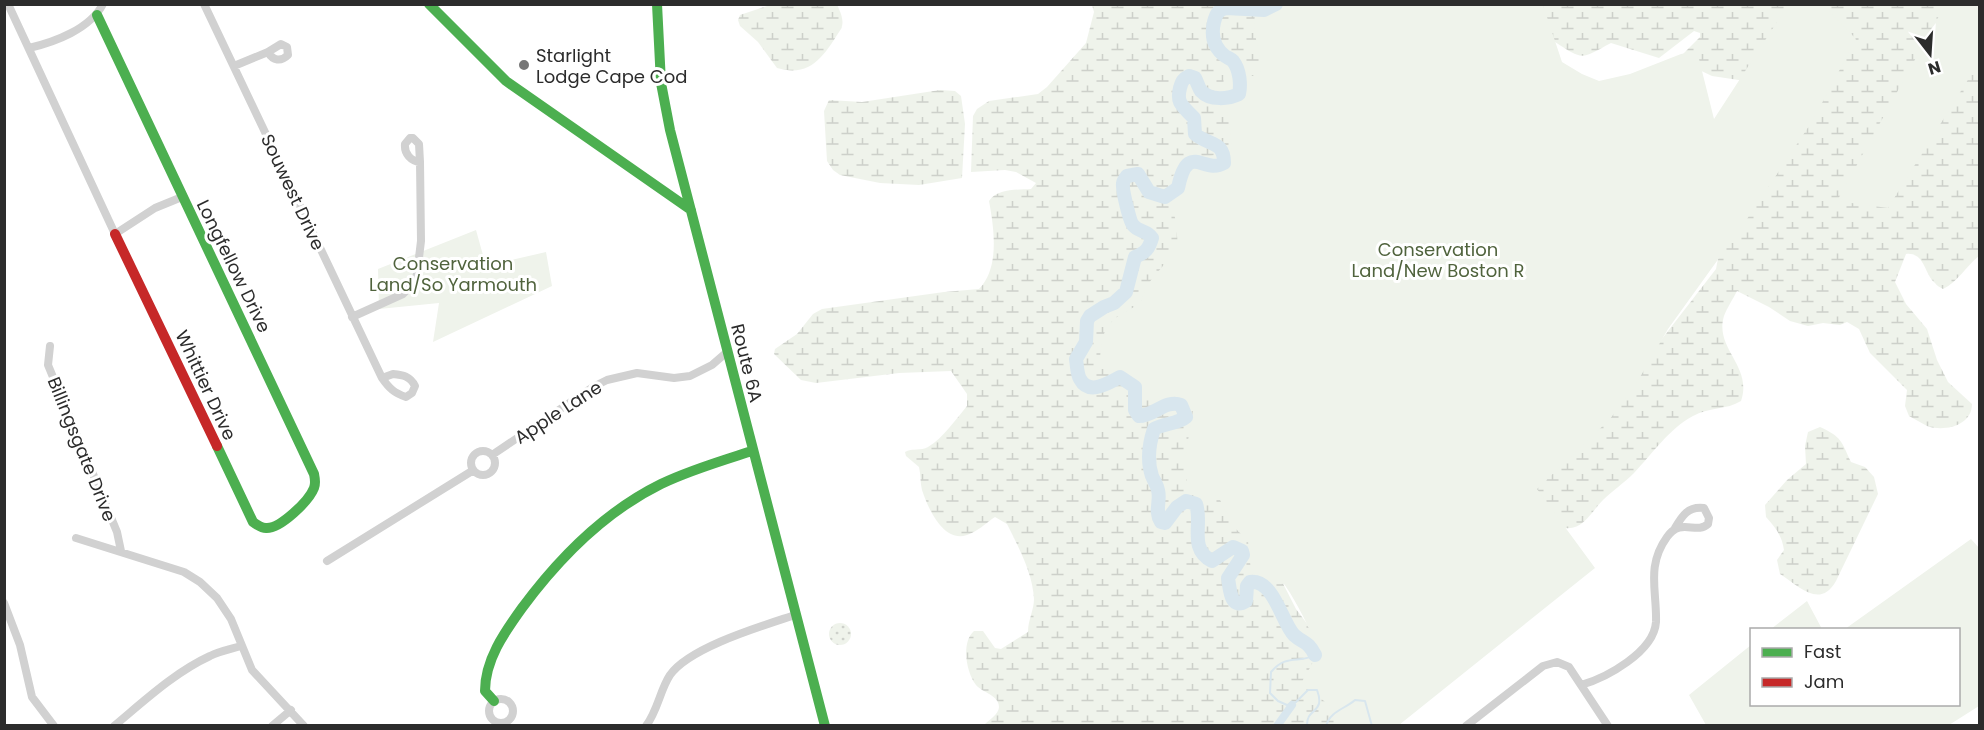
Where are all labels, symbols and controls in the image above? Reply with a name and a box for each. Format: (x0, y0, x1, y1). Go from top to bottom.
north arrow (1900, 24, 1960, 84)
place label: Starlight Lodge Cape Cod (536, 43, 687, 89)
text: N (1925, 55, 1943, 81)
marker: Starlight Lodge Cape Cod (517, 58, 531, 72)
street label: Souwest Drive (255, 130, 331, 254)
street label: Longfellow Drive (191, 195, 277, 337)
park label: Conservation Land/New Boston R (1352, 237, 1524, 283)
park label: Conservation Land/So Yarmouth (369, 251, 537, 297)
street label: Route 6A (725, 321, 769, 405)
street label: Whittier Drive (170, 326, 242, 444)
street label: Billingsgate Drive (42, 373, 122, 525)
street label: Apple Lane (509, 374, 607, 450)
legend (1750, 628, 1960, 706)
text: Fast (1804, 639, 1841, 664)
text: Jam (1804, 669, 1844, 694)

